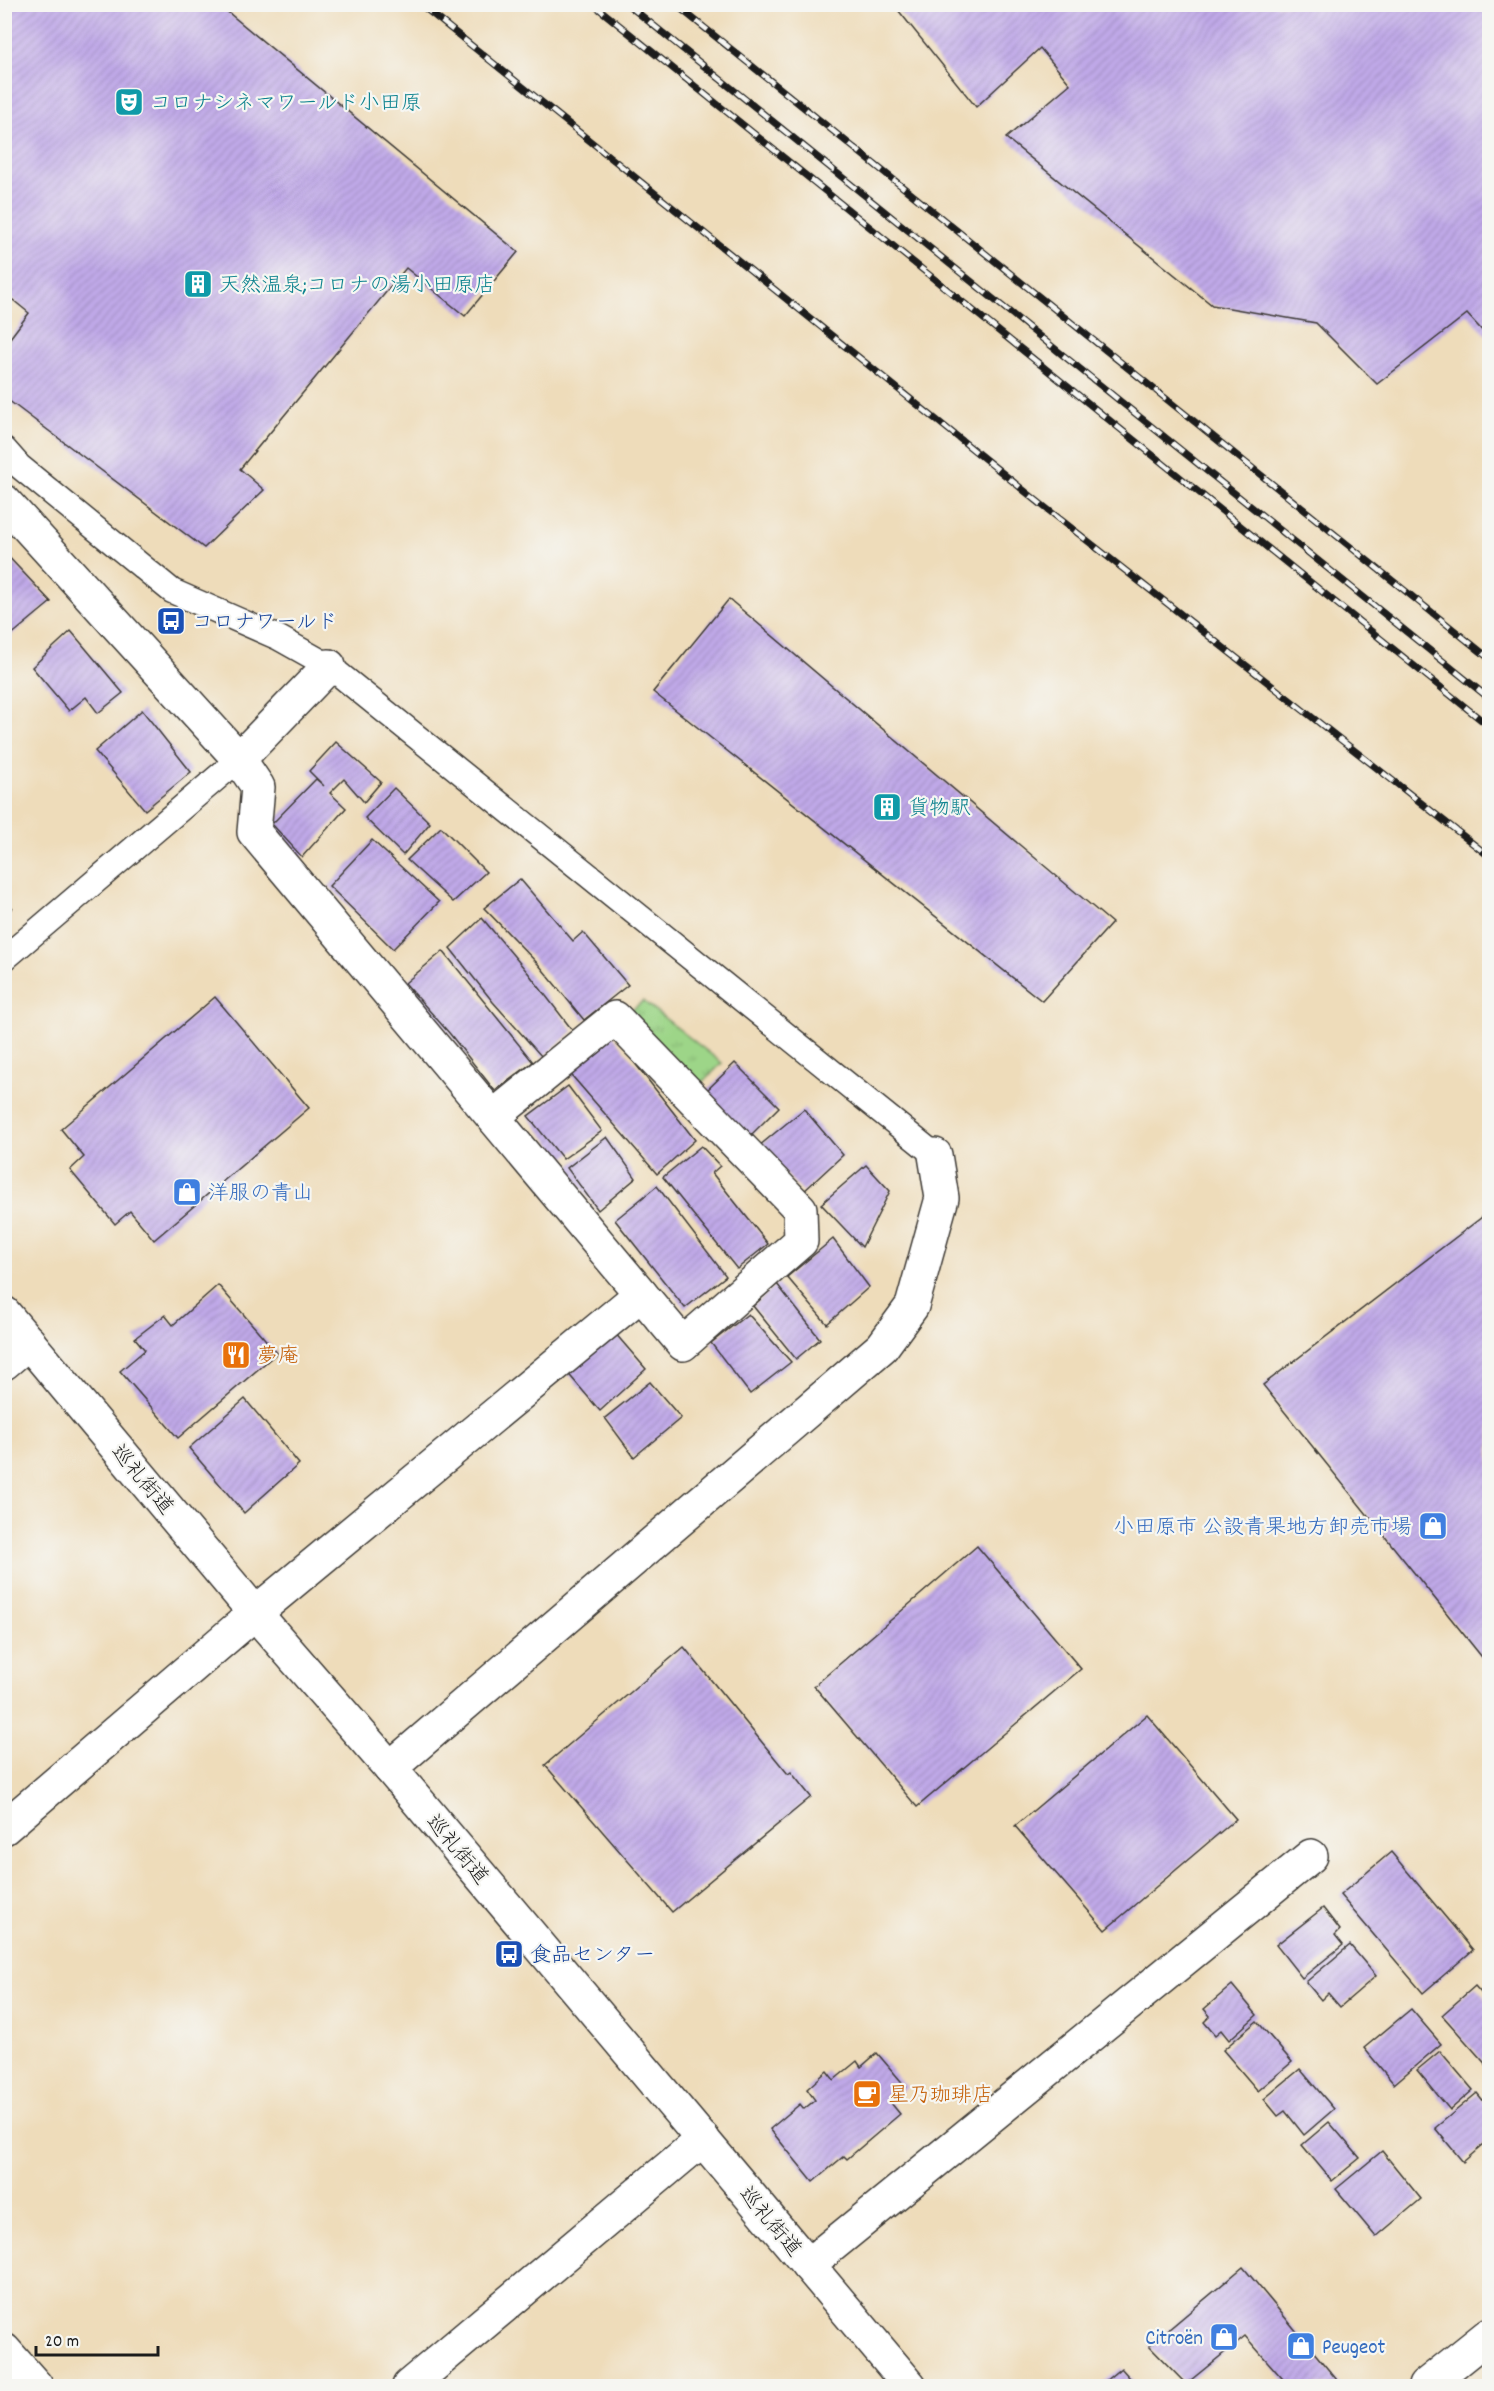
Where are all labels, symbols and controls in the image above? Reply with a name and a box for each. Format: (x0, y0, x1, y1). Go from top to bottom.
theatre icon: コロナシネマワールド小田原 (113, 86, 145, 118)
place label: コロナシネマワールド小田原 (150, 90, 422, 120)
building icon: 天然温泉;コロナの湯小田原店 (182, 268, 214, 300)
place label: 天然温泉;コロナの湯小田原店 (219, 272, 495, 302)
bus stop icon: コロナワールド (155, 605, 187, 637)
place label: コロナワールド (192, 609, 338, 639)
building icon: 貨物駅 (871, 791, 903, 823)
place label: 貨物駅 (908, 795, 971, 825)
shop icon: 洋服の青山 (171, 1176, 203, 1208)
place label: 洋服の青山 (208, 1180, 313, 1210)
restaurant icon: 夢庵 (220, 1339, 252, 1371)
place label: 夢庵 (257, 1343, 299, 1373)
street label: 巡礼街道 (102, 1439, 179, 1523)
shop icon: 小田原市 公設青果地方卸売市場 (1417, 1510, 1449, 1542)
place label: 小田原市 公設青果地方卸売市場 (1113, 1514, 1412, 1544)
street label: 巡礼街道 (417, 1809, 494, 1893)
bus stop icon: 食品センター (493, 1938, 525, 1970)
place label: 食品センター (530, 1942, 655, 1972)
cafe icon: 星乃珈琲店 (851, 2078, 883, 2110)
place label: 星乃珈琲店 (888, 2082, 993, 2112)
street label: 巡礼街道 (730, 2181, 807, 2265)
scale bar (36, 2319, 158, 2357)
shop icon: Citroën (1208, 2321, 1240, 2353)
place label: Citroën (1145, 2325, 1203, 2355)
text: 20 m (45, 2330, 79, 2355)
shop icon: Peugeot (1285, 2330, 1317, 2362)
place label: Peugeot (1322, 2334, 1386, 2364)

